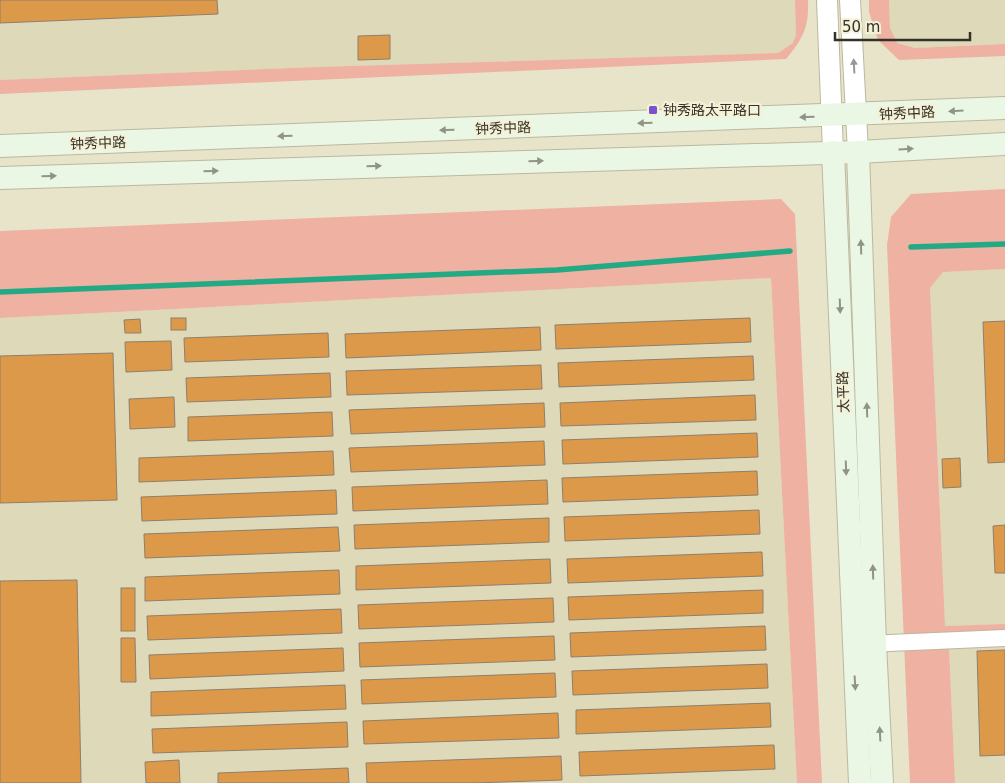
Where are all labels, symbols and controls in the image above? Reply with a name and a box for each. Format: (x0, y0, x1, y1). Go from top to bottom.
scale bar (835, 10, 970, 42)
text: 50 m (842, 18, 880, 36)
one-way arrow (849, 58, 857, 74)
place label: 钟秀路太平路口 (663, 102, 761, 118)
marker: 钟秀路太平路口 (647, 104, 659, 116)
street label: 钟秀中路 (879, 104, 935, 122)
one-way arrow (948, 107, 964, 115)
one-way arrow (799, 113, 815, 121)
street label: 钟秀中路 (475, 119, 531, 137)
one-way arrow (637, 119, 653, 127)
one-way arrow (439, 126, 455, 134)
one-way arrow (277, 132, 293, 140)
street label: 钟秀中路 (70, 134, 126, 152)
one-way arrow (899, 145, 915, 153)
one-way arrow (528, 157, 544, 165)
one-way arrow (366, 162, 382, 170)
one-way arrow (203, 167, 219, 175)
one-way arrow (41, 172, 57, 180)
one-way arrow (857, 239, 865, 255)
one-way arrow (836, 298, 844, 314)
street label: 太平路 (834, 371, 852, 413)
one-way arrow (863, 401, 871, 417)
one-way arrow (843, 460, 851, 476)
one-way arrow (868, 564, 876, 580)
one-way arrow (852, 675, 860, 691)
one-way arrow (875, 726, 883, 742)

